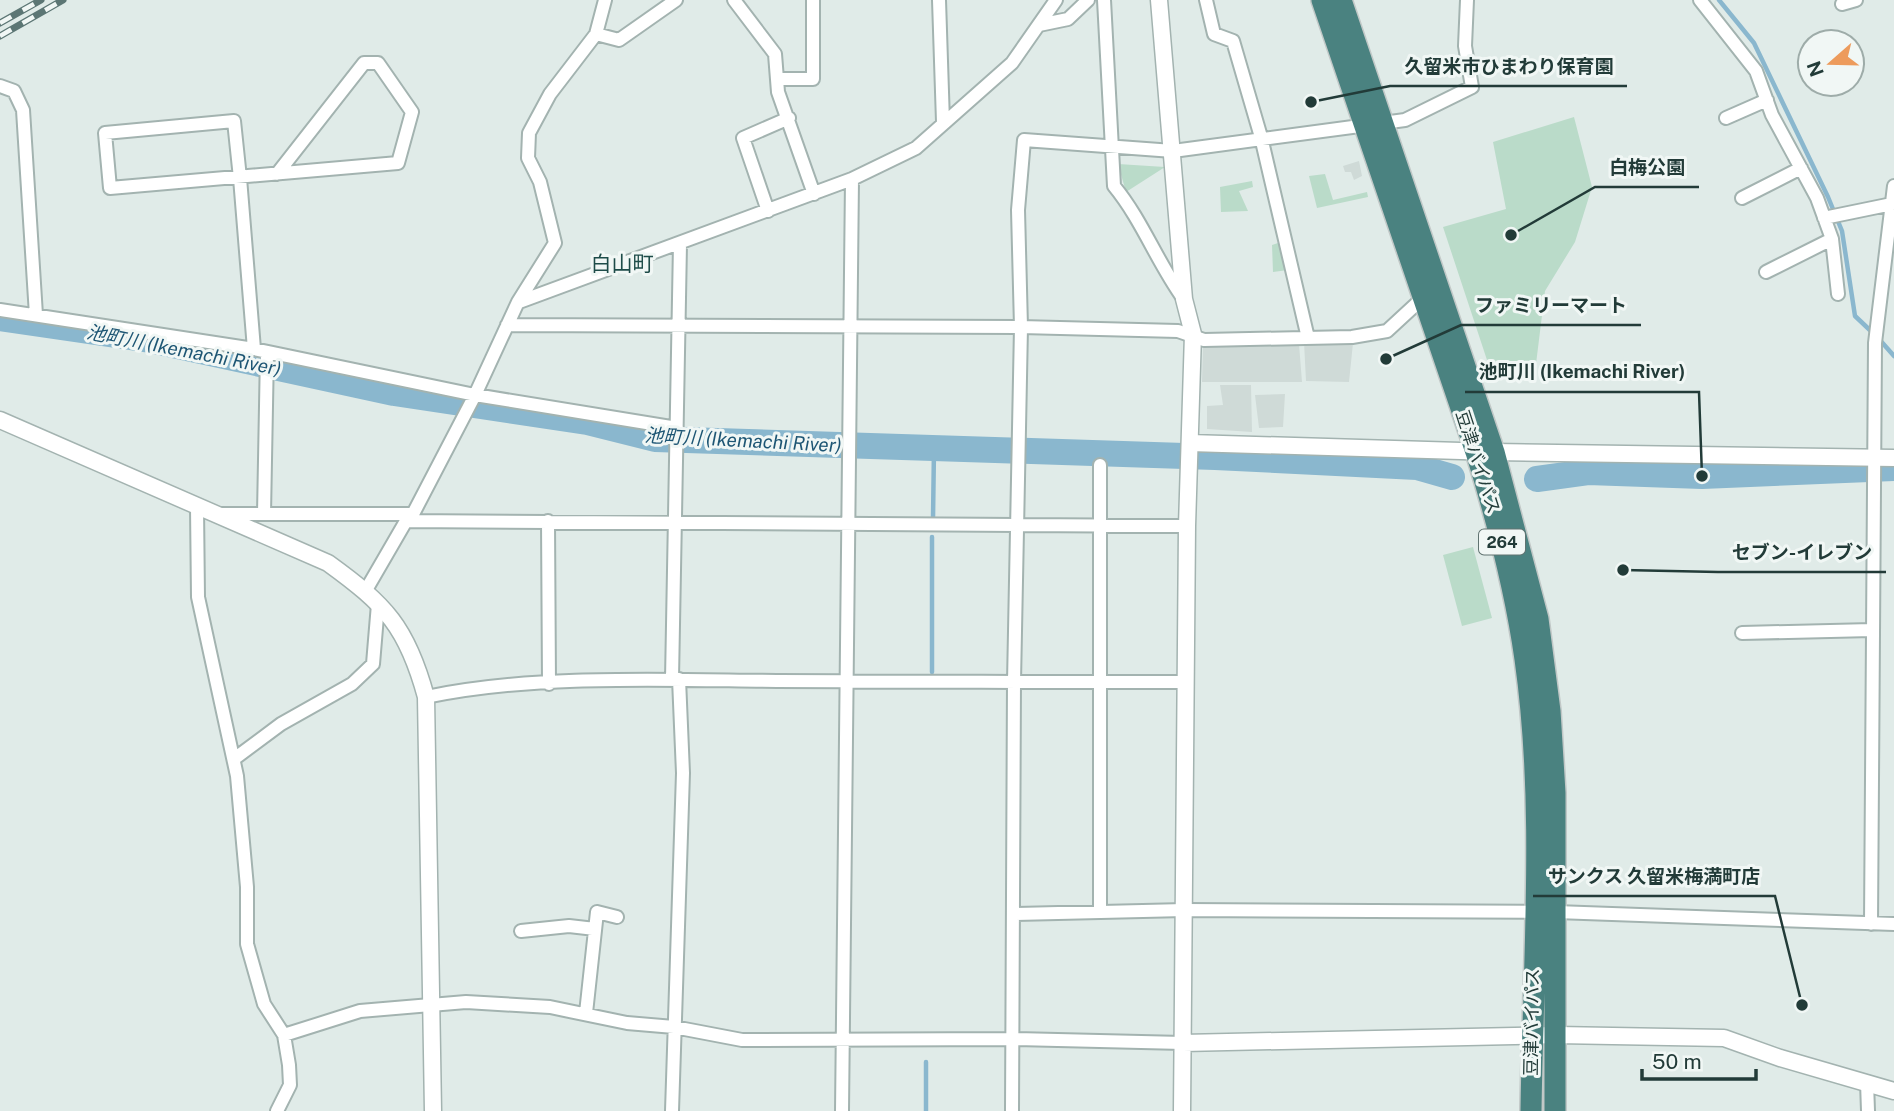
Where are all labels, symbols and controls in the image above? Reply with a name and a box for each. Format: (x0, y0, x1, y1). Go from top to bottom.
north arrow (1796, 28, 1866, 98)
callout: 久留米市ひまわり保育園 (1390, 46, 1627, 86)
text: 久留米市ひまわり保育園 (1404, 55, 1614, 77)
text: N (1802, 58, 1828, 80)
callout: 白梅公園 (1595, 147, 1699, 187)
text: 白梅公園 (1609, 156, 1685, 178)
district label: 白山町 (591, 251, 654, 276)
callout: ファミリーマート (1461, 285, 1641, 325)
text: ファミリーマート (1475, 294, 1627, 316)
water label: 池町川 (Ikemachi River) (85, 320, 283, 380)
callout: 池町川 (Ikemachi River) (1465, 352, 1699, 392)
text: 池町川 (Ikemachi River) (1479, 360, 1685, 382)
street label: 豆津バイパス (1452, 407, 1505, 516)
water label: 池町川 (Ikemachi River) (644, 424, 842, 456)
road number: 264 (1479, 530, 1525, 554)
callout: セブン-イレブン (1718, 532, 1886, 572)
text: セブン-イレブン (1732, 541, 1872, 563)
callout: サンクス 久留米梅満町店 (1533, 856, 1775, 896)
text: サンクス 久留米梅満町店 (1548, 865, 1760, 887)
street label: 豆津バイパス (1520, 968, 1543, 1076)
scale bar (1642, 1038, 1756, 1082)
text: 50 m (1652, 1049, 1702, 1074)

